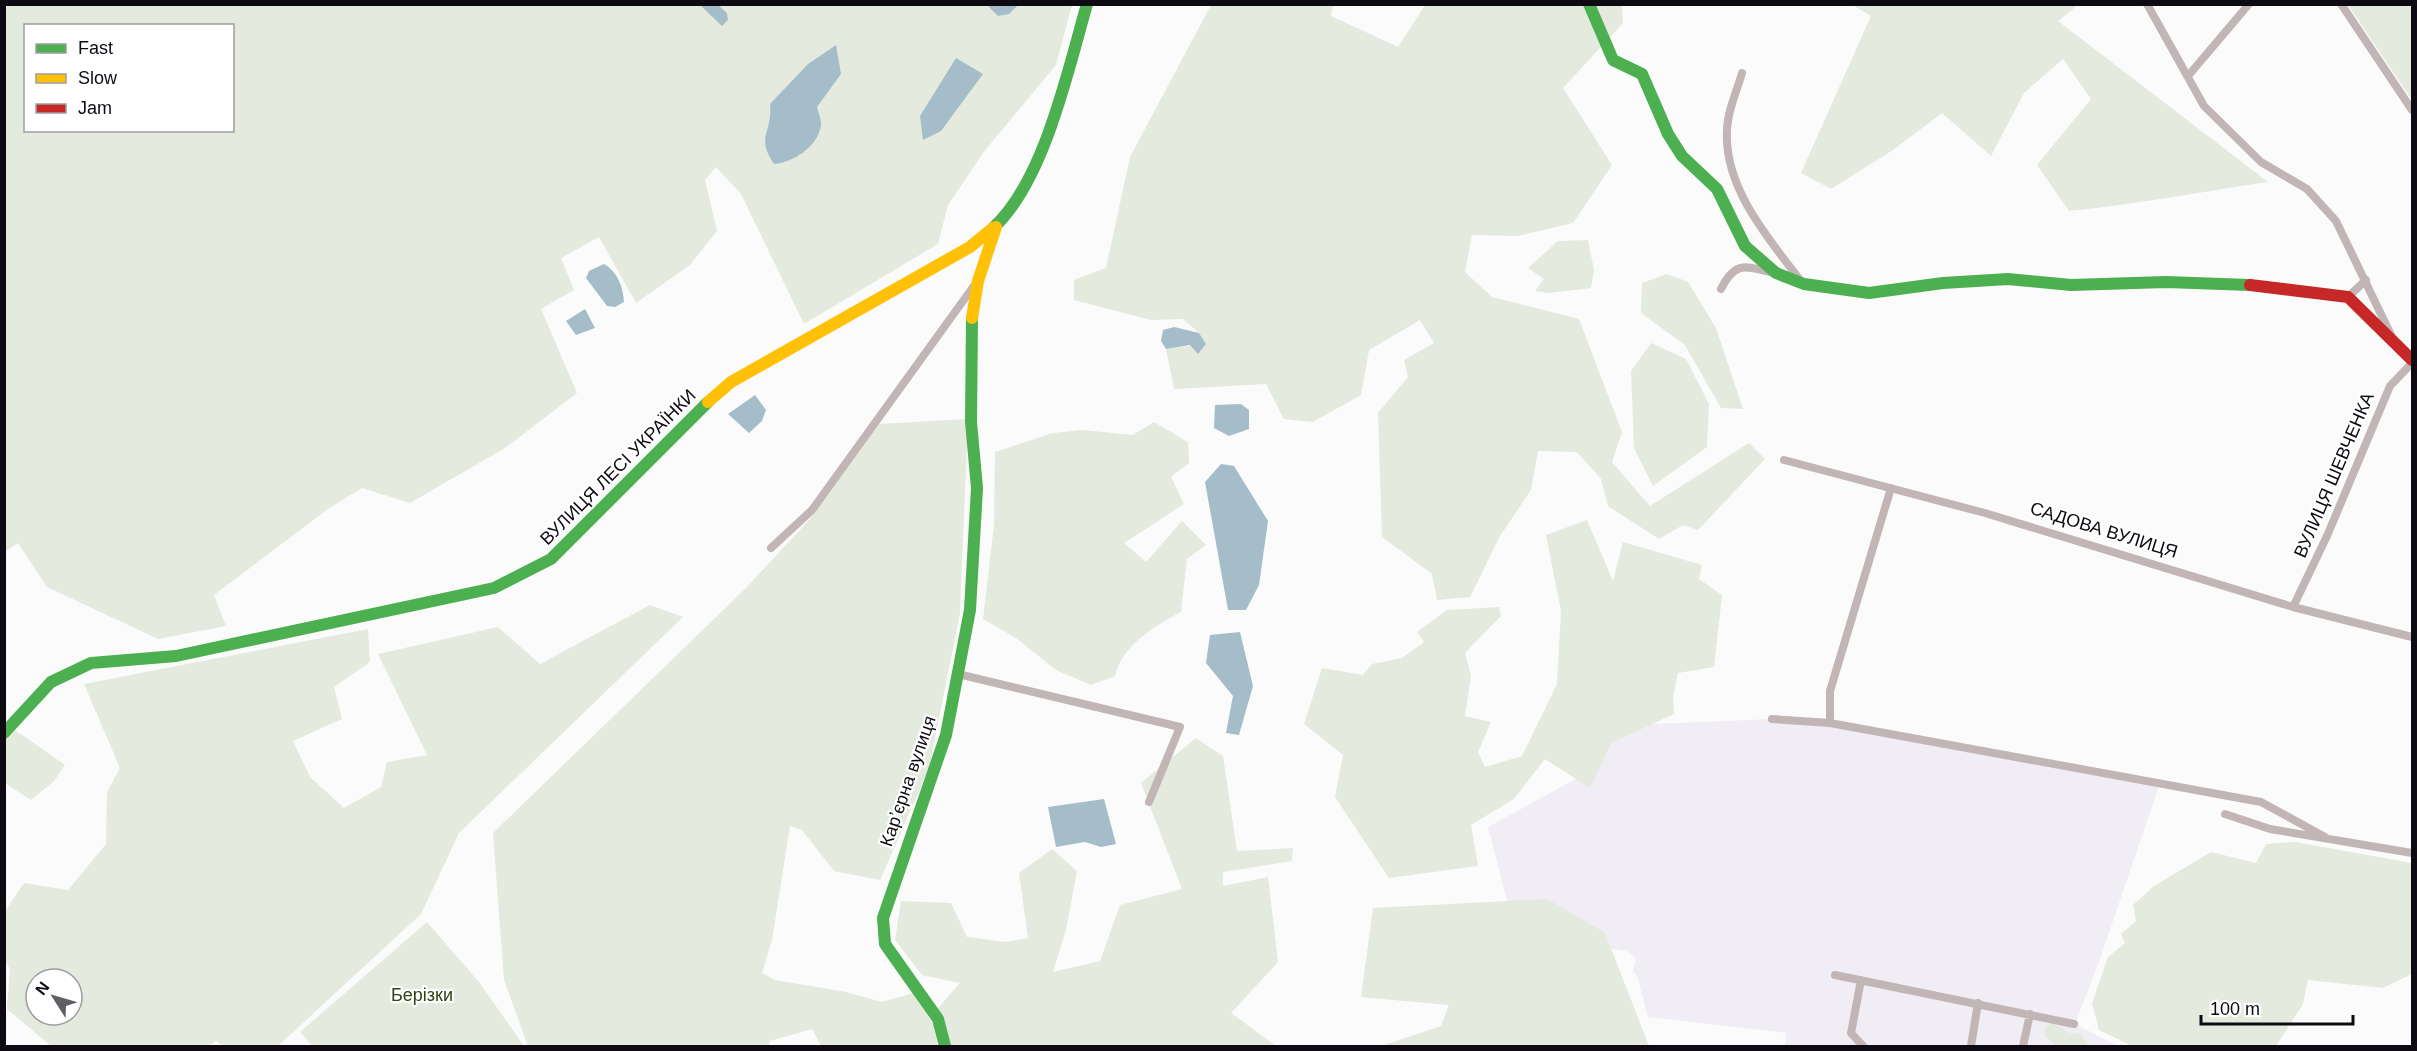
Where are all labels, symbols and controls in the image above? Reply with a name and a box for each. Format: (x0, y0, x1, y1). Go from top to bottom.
legend (24, 24, 234, 132)
text: Fast (78, 38, 113, 58)
text: Slow (78, 68, 118, 88)
text: Jam (78, 98, 112, 118)
street label: ВУЛИЦЯ ЛЕСІ УКРАЇНКИ (536, 385, 700, 549)
street label: ВУЛИЦЯ ШЕВЧЕНКА (2290, 389, 2378, 561)
street label: САДОВА ВУЛИЦЯ (2028, 498, 2180, 562)
street label: Карʼєрна вулиця (876, 713, 940, 849)
north arrow (24, 967, 84, 1027)
text: N (32, 979, 53, 998)
park label: Берізки (391, 985, 453, 1005)
scale bar (2201, 988, 2352, 1026)
text: 100 m (2210, 999, 2260, 1019)

